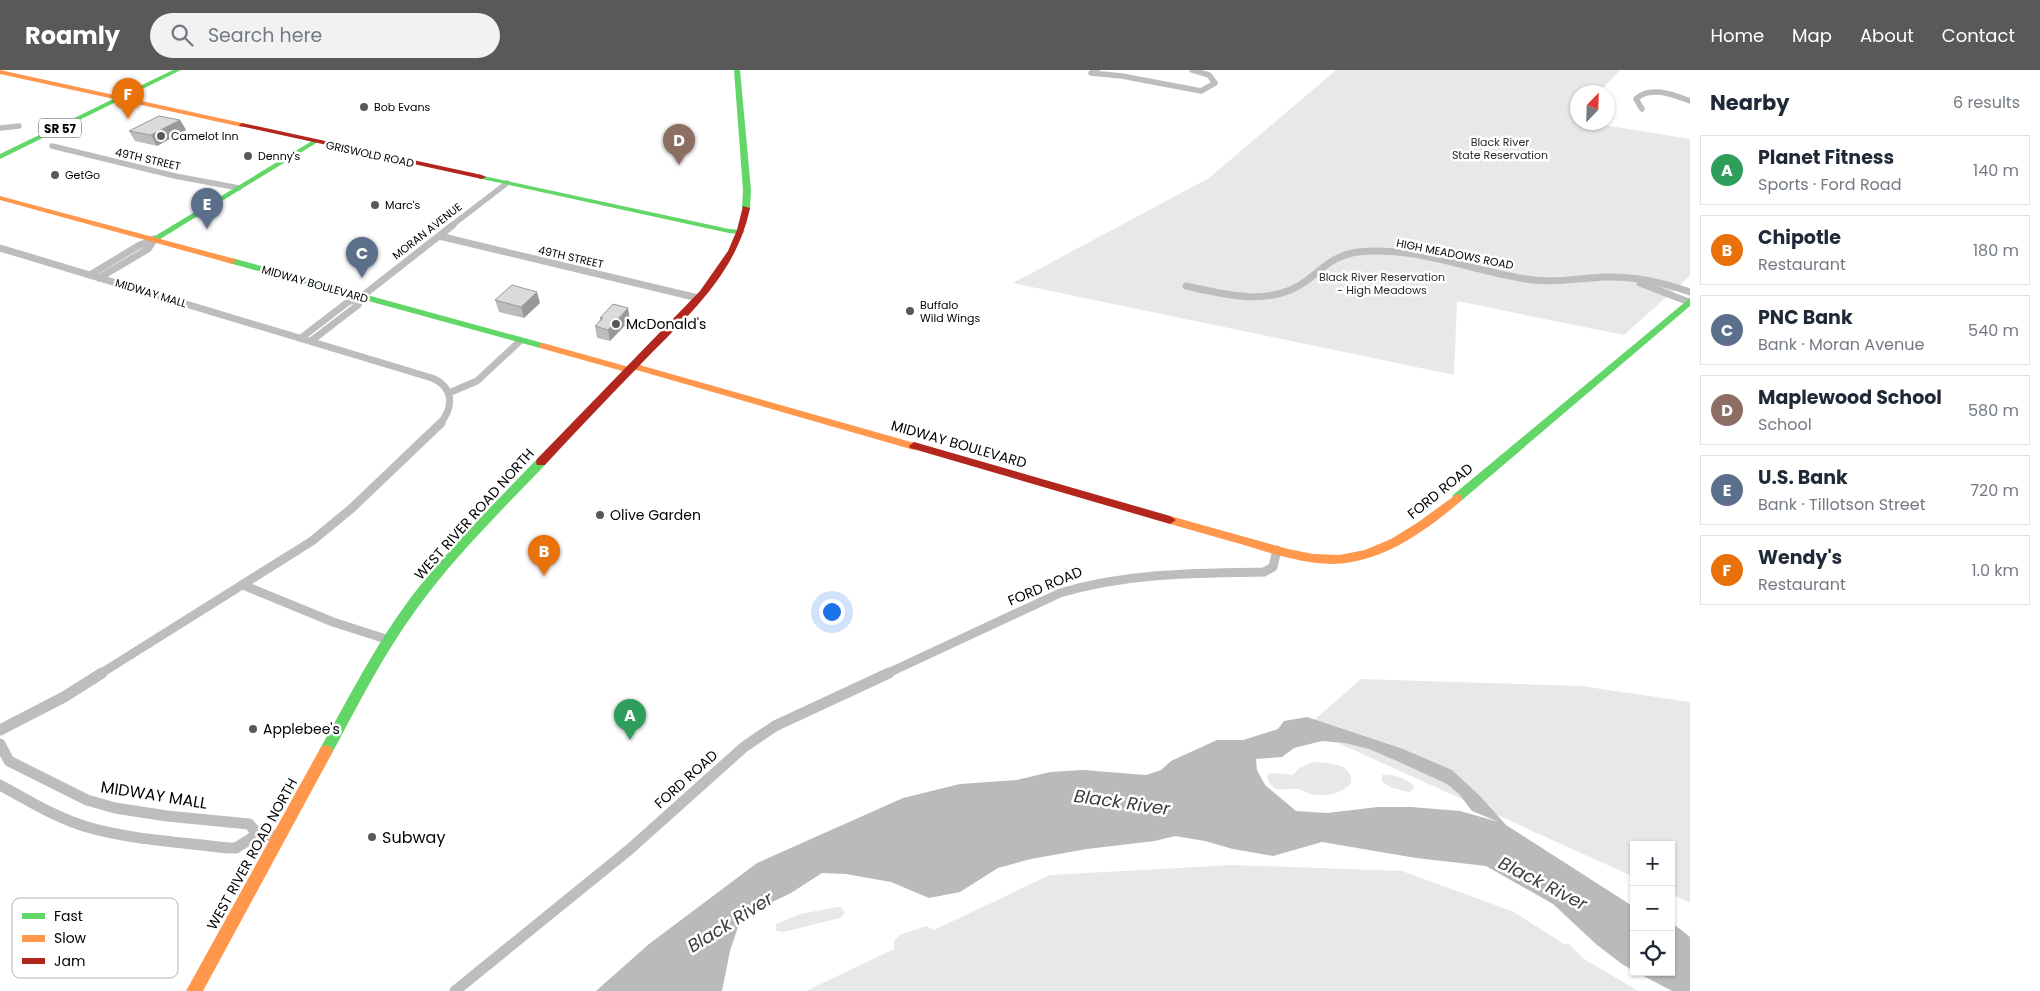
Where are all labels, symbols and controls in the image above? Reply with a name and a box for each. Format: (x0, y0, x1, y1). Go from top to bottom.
search box (150, 13, 500, 58)
text: Roamly (25, 19, 120, 52)
icon: search (168, 21, 196, 49)
text: Search here (208, 22, 322, 49)
text: Home (1710, 23, 1764, 48)
text: Map (1792, 23, 1832, 48)
text: About (1860, 23, 1914, 48)
text: Contact (1942, 23, 2015, 48)
pin: F (112, 78, 144, 119)
north arrow (1570, 85, 1615, 130)
text: Nearby (1710, 88, 1790, 117)
text: 6 results (1953, 91, 2020, 114)
place label: Bob Evans (374, 99, 430, 115)
marker: Bob Evans (358, 101, 370, 113)
road number: SR 57 (39, 118, 81, 138)
pin: D (663, 124, 695, 165)
place label: Camelot Inn (171, 128, 239, 144)
marker: Camelot Inn (155, 130, 167, 142)
park label: Black River State Reservation (1452, 134, 1548, 163)
street label: GRISWOLD ROAD (324, 137, 416, 171)
street label: 49TH STREET (114, 144, 182, 174)
text: Planet Fitness (1758, 144, 1894, 171)
place label: Denny's (258, 148, 301, 164)
marker: Denny's (242, 150, 254, 162)
text: A (1721, 159, 1733, 182)
text: 140 m (1973, 159, 2019, 182)
place label: GetGo (65, 167, 100, 183)
marker: GetGo (49, 169, 61, 181)
text: Sports · Ford Road (1758, 173, 1902, 196)
pin: E (191, 188, 223, 229)
place label: Marc's (385, 197, 420, 213)
marker: Marc's (369, 199, 381, 211)
street label: MORAN AVENUE (389, 199, 465, 263)
text: Chipotle (1758, 224, 1841, 251)
street label: HIGH MEADOWS ROAD (1395, 235, 1515, 273)
pin: C (346, 237, 378, 278)
text: B (1722, 239, 1732, 262)
text: 180 m (1973, 239, 2019, 262)
street label: 49TH STREET (537, 242, 605, 272)
text: Restaurant (1758, 253, 1846, 276)
street label: MIDWAY BOULEVARD (260, 261, 370, 307)
park label: Black River Reservation - High Meadows (1319, 269, 1445, 298)
street label: MIDWAY MALL (113, 275, 189, 312)
place label: Buffalo Wild Wings (920, 297, 980, 326)
text: PNC Bank (1758, 304, 1853, 331)
marker: Buffalo Wild Wings (904, 305, 916, 317)
place label: McDonald's (626, 314, 706, 334)
marker: McDonald's (610, 318, 622, 330)
text: C (1721, 319, 1733, 342)
text: 540 m (1968, 319, 2019, 342)
text: Bank · Moran Avenue (1758, 333, 1924, 356)
text: Maplewood School (1758, 384, 1942, 411)
text: D (1721, 399, 1733, 422)
text: 580 m (1968, 399, 2019, 422)
text: School (1758, 413, 1812, 436)
street label: MIDWAY BOULEVARD (889, 415, 1029, 473)
street label: WEST RIVER ROAD NORTH (410, 444, 538, 584)
street label: FORD ROAD (1403, 458, 1477, 524)
text: U.S. Bank (1758, 464, 1848, 491)
text: E (1723, 479, 1731, 502)
text: 720 m (1970, 479, 2019, 502)
text: Bank · Tillotson Street (1758, 493, 1926, 516)
place label: Olive Garden (610, 505, 701, 525)
marker: Olive Garden (594, 509, 606, 521)
pin: B (528, 535, 560, 576)
text: Wendy's (1758, 544, 1842, 571)
text: F (1723, 559, 1731, 582)
text: 1.0 km (1971, 559, 2019, 582)
street label: FORD ROAD (1005, 561, 1085, 611)
text: Restaurant (1758, 573, 1846, 596)
your location (819, 599, 845, 625)
pin: A (614, 699, 646, 740)
place label: Applebee's (263, 719, 340, 739)
marker: Applebee's (247, 723, 259, 735)
street label: FORD ROAD (650, 745, 722, 813)
street label: MIDWAY MALL (99, 775, 209, 815)
street label: WEST RIVER ROAD NORTH (202, 775, 302, 933)
water label: Black River (1072, 783, 1173, 821)
place label: Subway (382, 826, 445, 849)
marker: Subway (366, 831, 378, 843)
map controls (1630, 841, 1675, 976)
button: + (1630, 841, 1675, 886)
water label: Black River (1494, 850, 1593, 917)
water label: Black River (682, 885, 779, 958)
button: − (1630, 886, 1675, 931)
legend (12, 898, 178, 978)
text: Fast (54, 906, 83, 926)
text: Slow (54, 928, 87, 948)
button: locate (1630, 931, 1675, 976)
text: Jam (54, 951, 85, 971)

